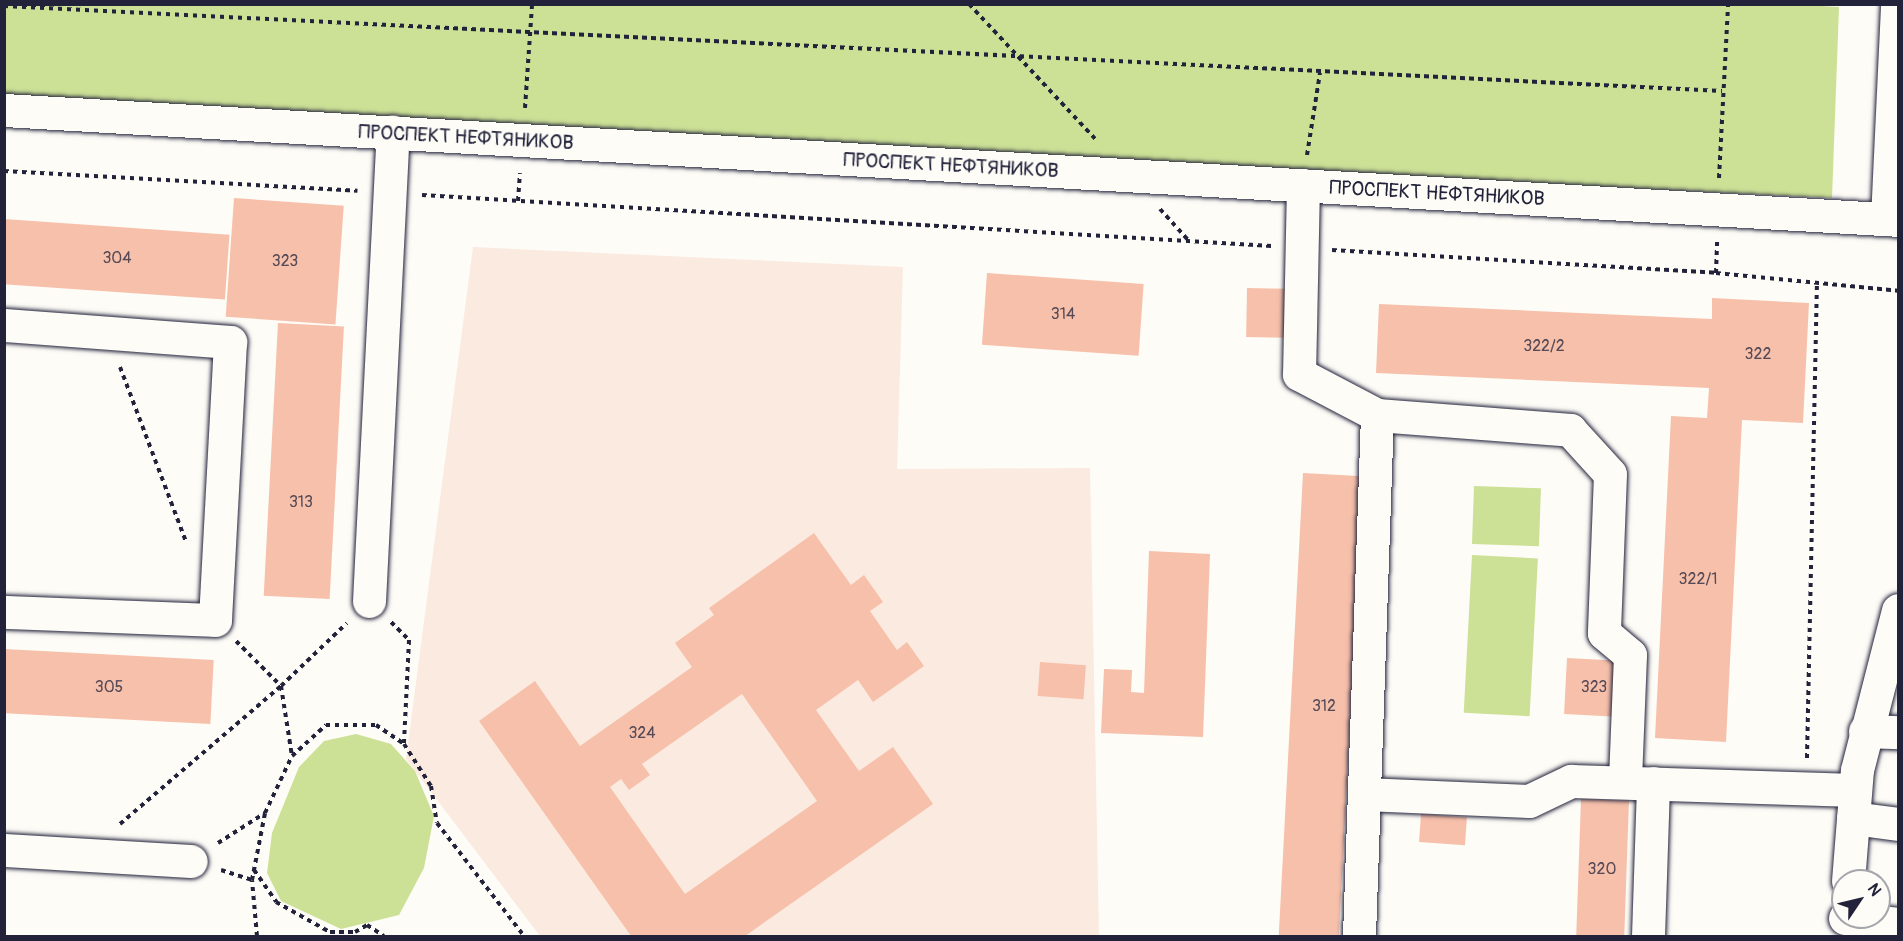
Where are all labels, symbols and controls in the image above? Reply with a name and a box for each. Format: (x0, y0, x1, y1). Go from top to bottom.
street label: ПРОСПЕКТ НЕФТЯНИКОВ (358, 119, 574, 155)
street label: ПРОСПЕКТ НЕФТЯНИКОВ (843, 147, 1059, 183)
street label: ПРОСПЕКТ НЕФТЯНИКОВ (1329, 175, 1545, 211)
house number: 304 (102, 248, 132, 268)
house number: 323 (272, 251, 298, 271)
house number: 314 (1051, 304, 1075, 324)
house number: 322/2 (1523, 336, 1565, 356)
house number: 322 (1745, 344, 1771, 364)
house number: 313 (289, 492, 313, 512)
house number: 322/1 (1679, 569, 1717, 589)
house number: 305 (95, 677, 123, 697)
house number: 323 (1581, 677, 1607, 697)
house number: 312 (1312, 696, 1336, 716)
house number: 324 (628, 723, 656, 743)
house number: 320 (1588, 859, 1616, 879)
north arrow (1831, 869, 1891, 929)
text: N (1863, 880, 1885, 900)

